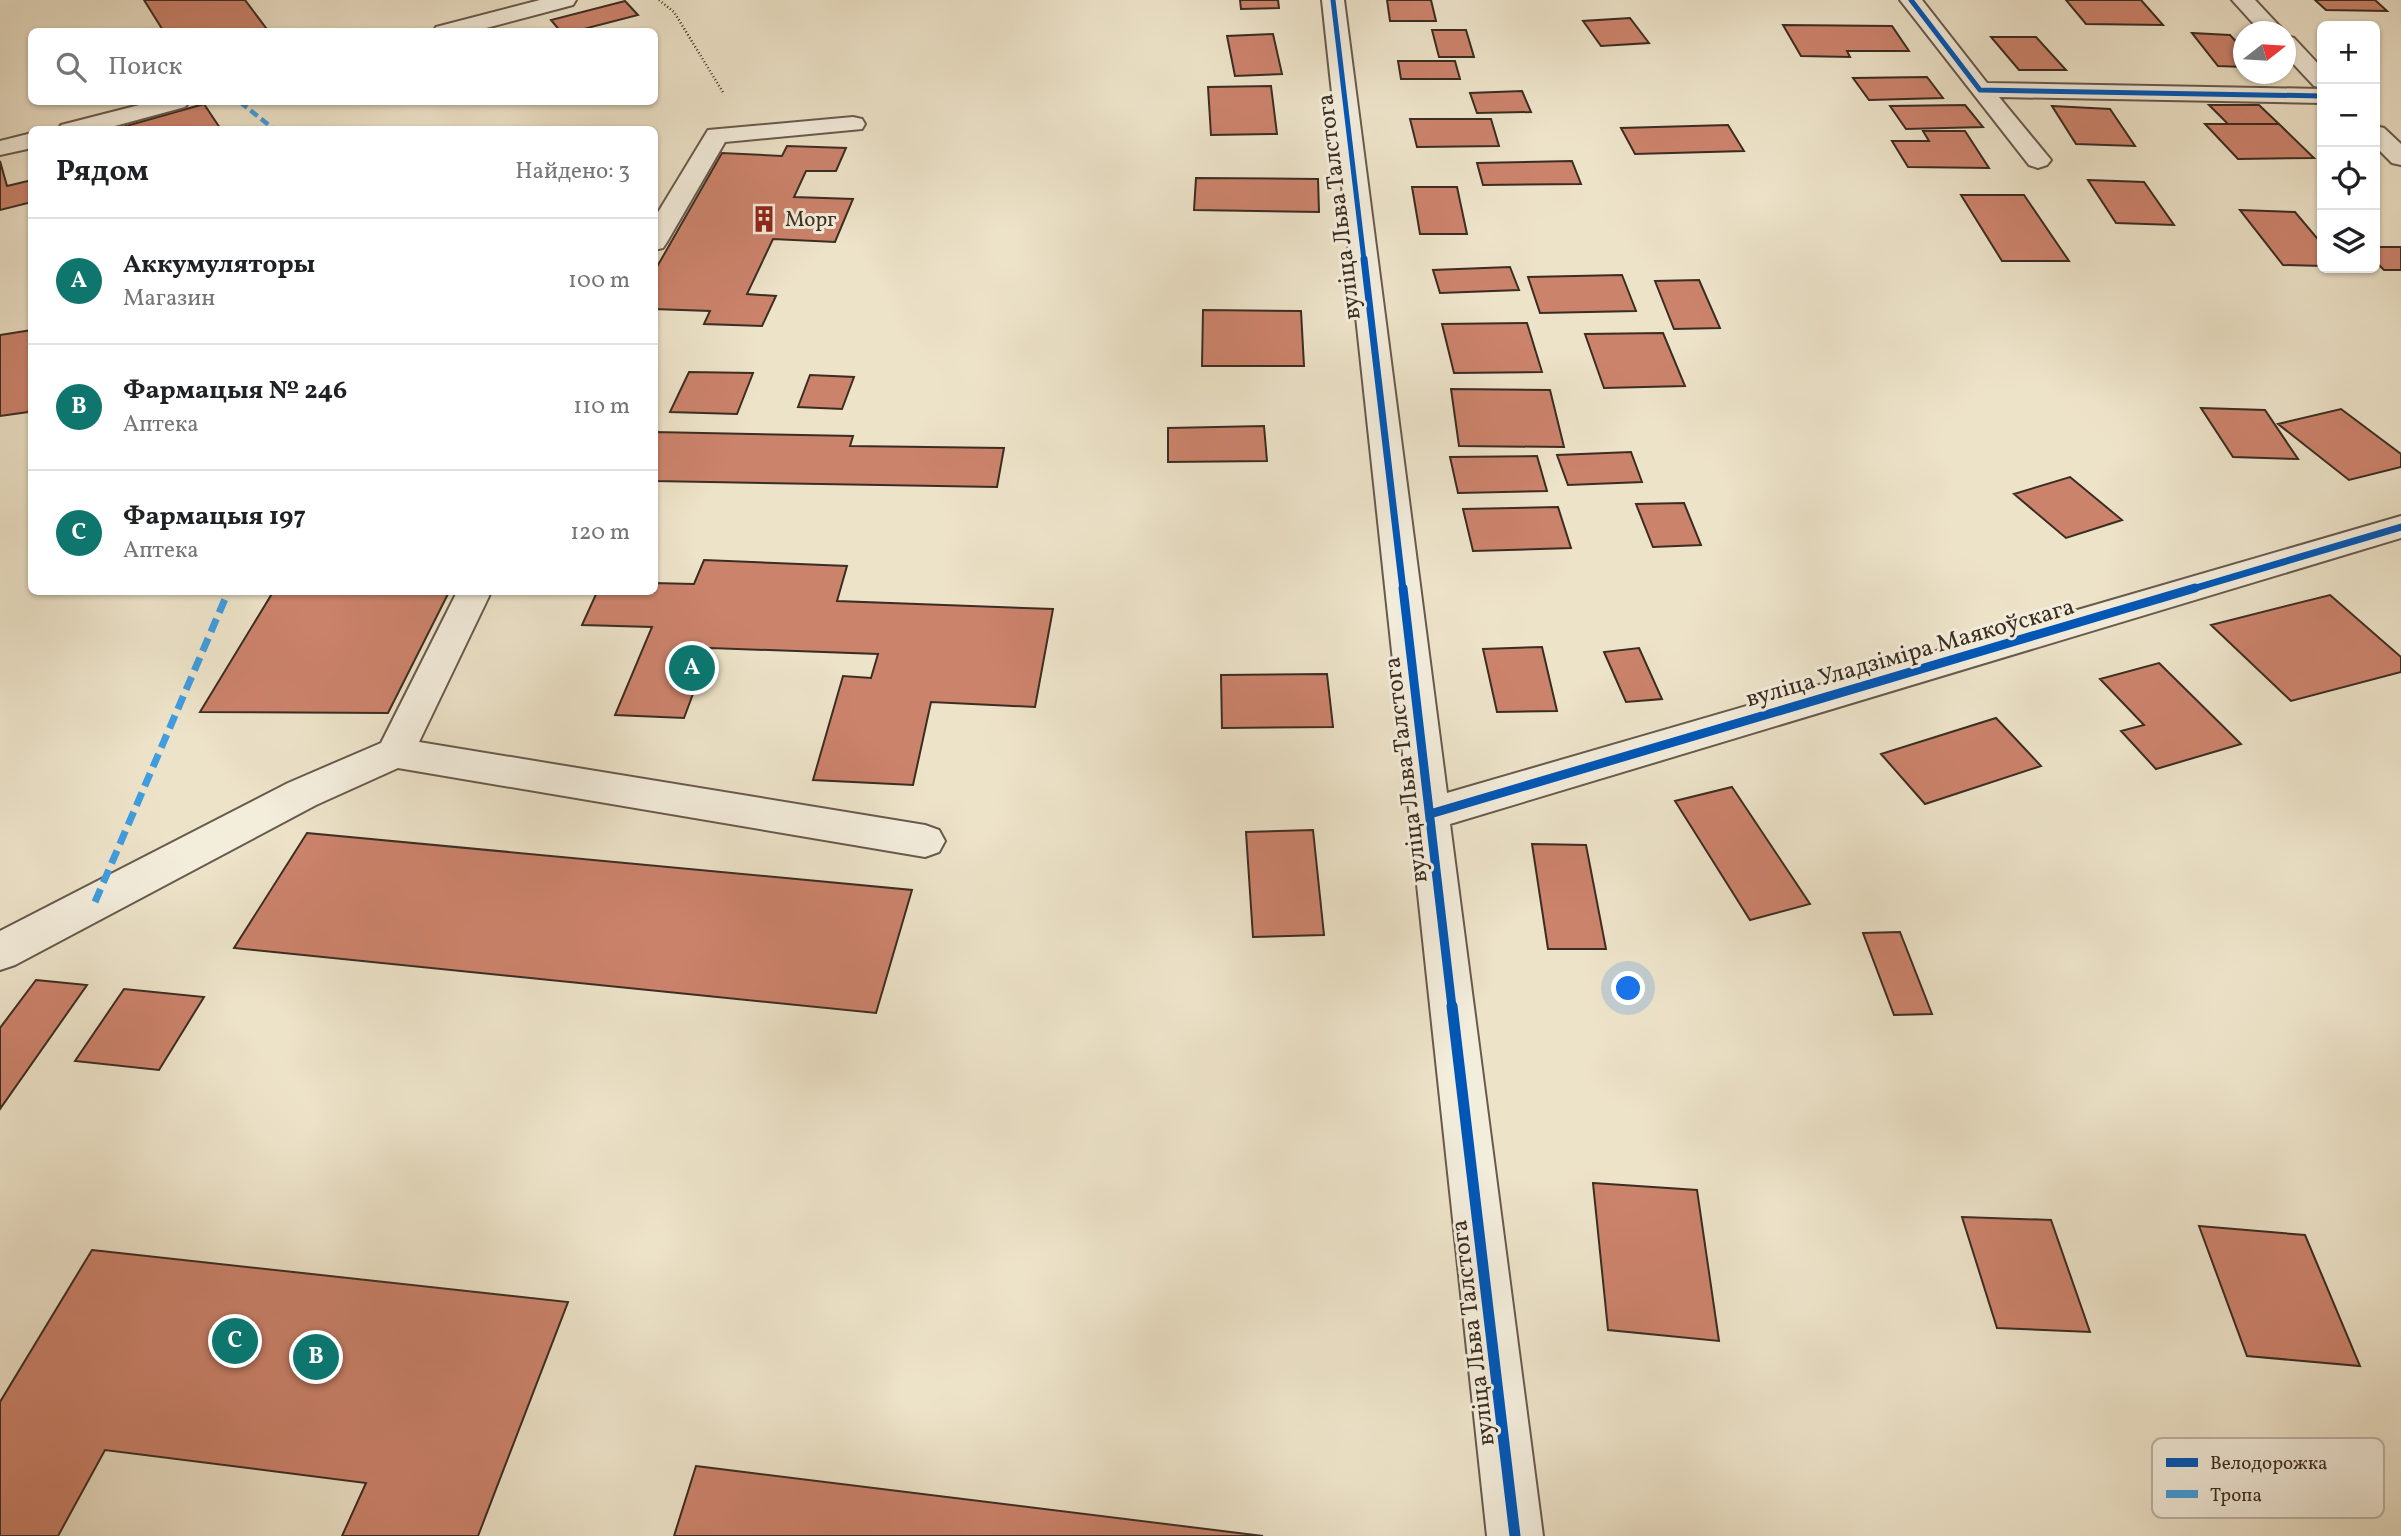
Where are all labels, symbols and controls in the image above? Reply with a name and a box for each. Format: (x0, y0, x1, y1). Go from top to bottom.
north arrow (2233, 21, 2296, 84)
map controls (2317, 21, 2380, 273)
button: + (2317, 21, 2380, 84)
search box (28, 28, 658, 105)
icon: search (52, 48, 90, 86)
text: Поиск (108, 49, 182, 85)
button: − (2317, 84, 2380, 147)
street label: вуліца Льва Талстога (1309, 92, 1371, 322)
button: locate (2317, 147, 2380, 210)
text: Рядом (56, 151, 149, 193)
text: Найдено: 3 (515, 156, 630, 188)
building icon: Морг (749, 204, 779, 234)
place label: Морг (785, 206, 837, 235)
button: layers (2317, 210, 2380, 273)
text: Аккумуляторы (123, 247, 315, 283)
text: A (71, 265, 87, 297)
text: 100 m (568, 265, 630, 297)
text: Магазин (123, 283, 215, 315)
text: Фармацыя № 246 (123, 373, 347, 409)
text: B (71, 391, 87, 423)
text: 110 m (573, 391, 630, 423)
text: Аптека (123, 409, 199, 441)
text: Фармацыя 197 (123, 499, 306, 535)
text: C (72, 517, 86, 549)
text: 120 m (570, 517, 630, 549)
text: Аптека (123, 535, 199, 567)
street label: вуліца Уладзіміра Маякоўскага (1742, 591, 2079, 717)
pin: A (669, 642, 715, 694)
street label: вуліца Льва Талстога (1376, 655, 1438, 885)
your location (1611, 971, 1645, 1005)
street label: вуліца Льва Талстога (1443, 1218, 1505, 1448)
pin: C (212, 1315, 258, 1367)
pin: B (293, 1331, 339, 1383)
legend (2152, 1438, 2384, 1518)
text: Велодорожка (2210, 1451, 2328, 1477)
text: Тропа (2210, 1483, 2262, 1509)

